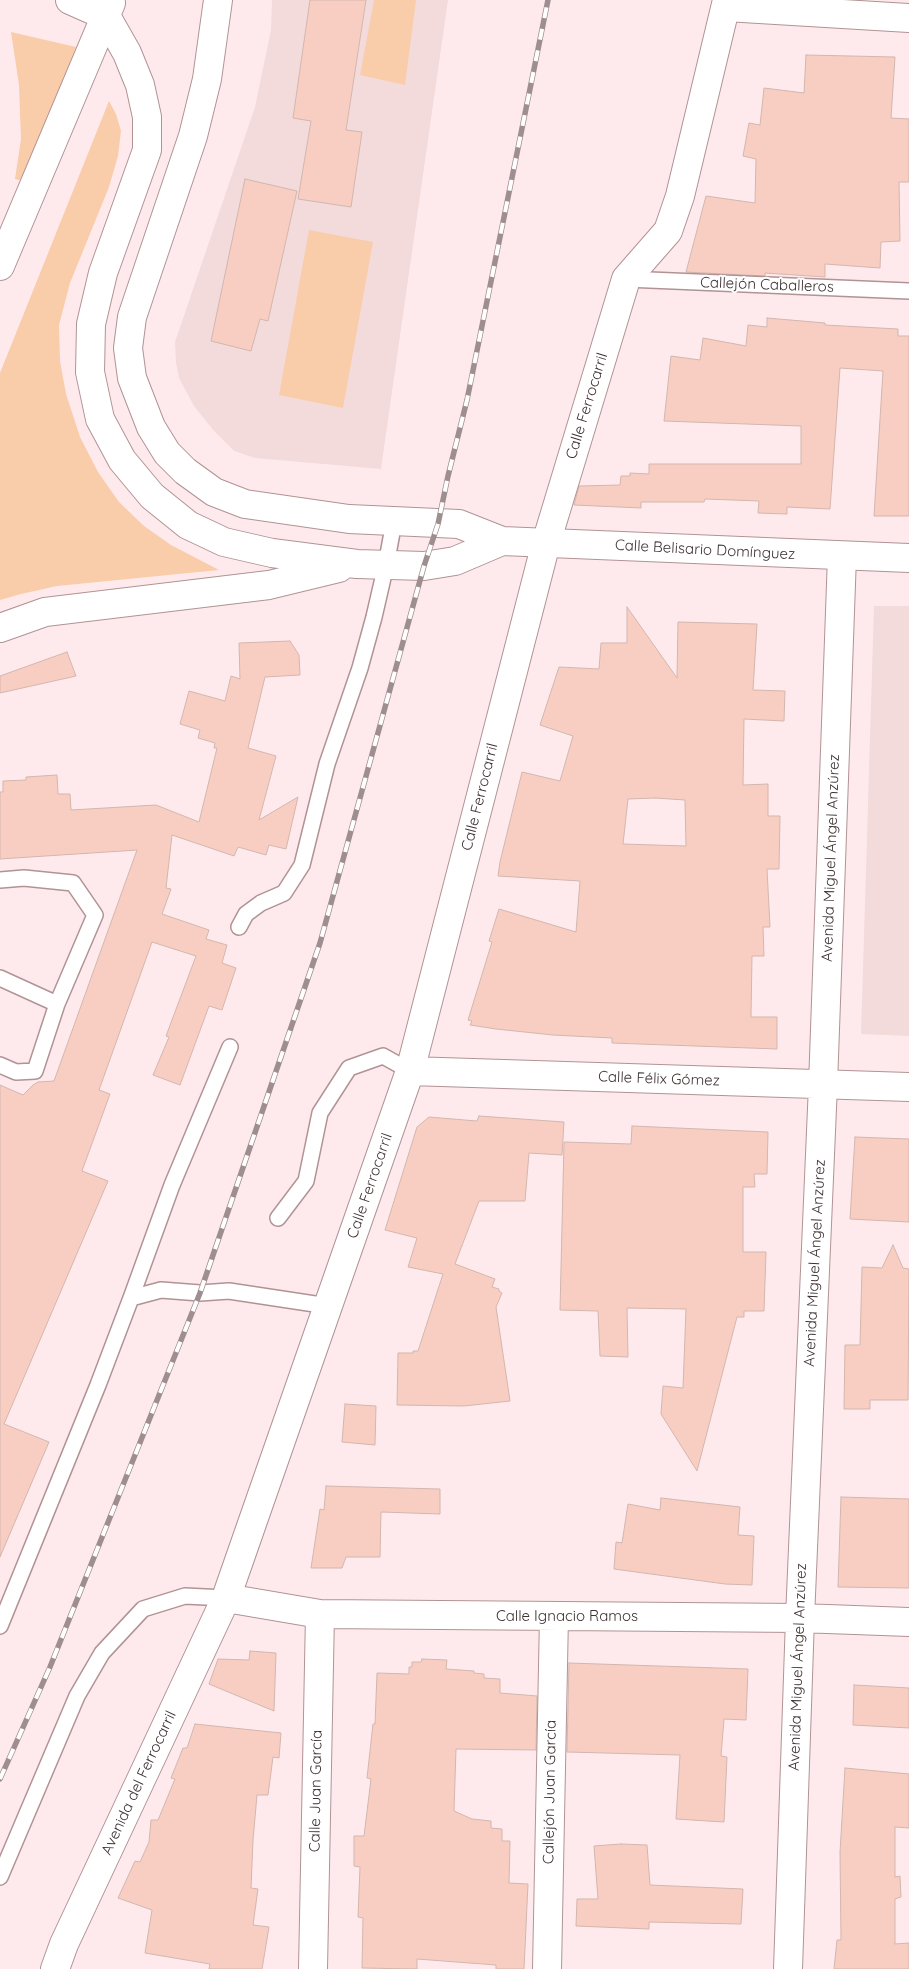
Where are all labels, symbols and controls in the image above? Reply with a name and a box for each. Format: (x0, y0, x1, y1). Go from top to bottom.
street label: Callejón Caballeros (700, 274, 834, 296)
street label: Calle Ferrocarril (562, 351, 612, 461)
street label: Calle Belisario Domínguez (614, 536, 796, 564)
street label: Calle Ferrocarril (458, 741, 502, 853)
street label: Avenida Miguel Ángel Anzúrez (818, 754, 844, 962)
street label: Calle Félix Gómez (598, 1068, 720, 1090)
street label: Calle Ferrocarril (344, 1131, 396, 1241)
street label: Avenida Miguel Ángel Anzúrez (801, 1159, 829, 1367)
street label: Avenida Miguel Ángel Anzúrez (785, 1563, 811, 1771)
street label: Calle Ignacio Ramos (496, 1607, 638, 1625)
street label: Avenida del Ferrocarril (98, 1708, 180, 1858)
street label: Callejón Juan García (540, 1720, 560, 1864)
street label: Calle Juan García (306, 1730, 326, 1852)

